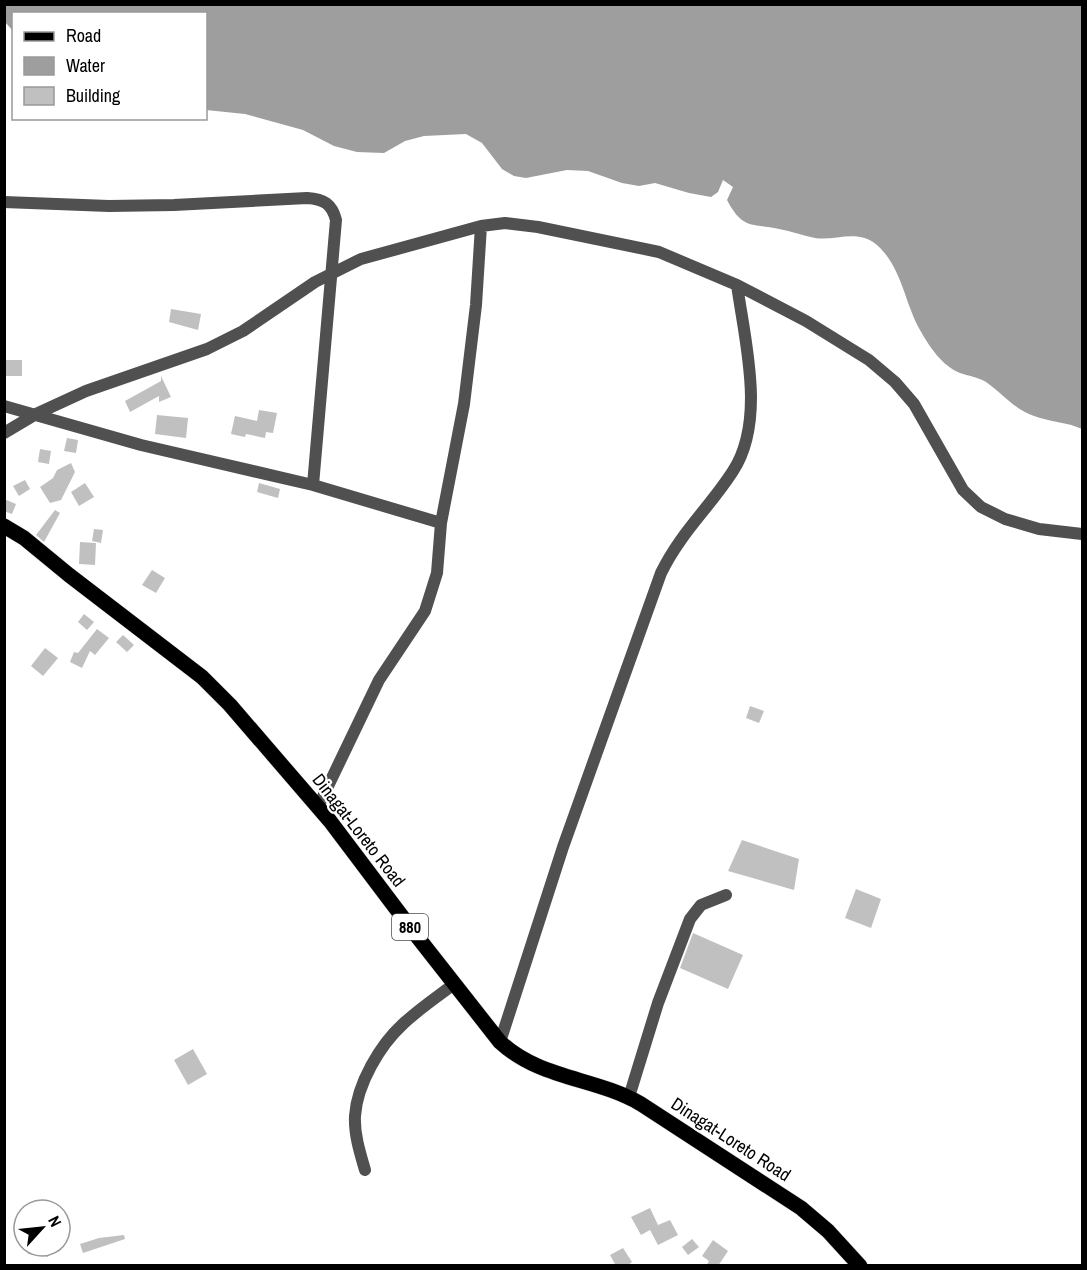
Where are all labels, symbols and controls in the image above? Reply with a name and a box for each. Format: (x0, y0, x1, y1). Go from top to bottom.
legend (12, 12, 207, 120)
text: Road (66, 23, 101, 48)
text: Water (66, 53, 105, 78)
text: Building (66, 83, 121, 108)
street label: Dinagat-Loreto Road (307, 768, 411, 892)
road number: 880 (392, 914, 428, 940)
street label: Dinagat-Loreto Road (666, 1091, 796, 1187)
north arrow (12, 1198, 72, 1258)
text: N (43, 1212, 67, 1230)

